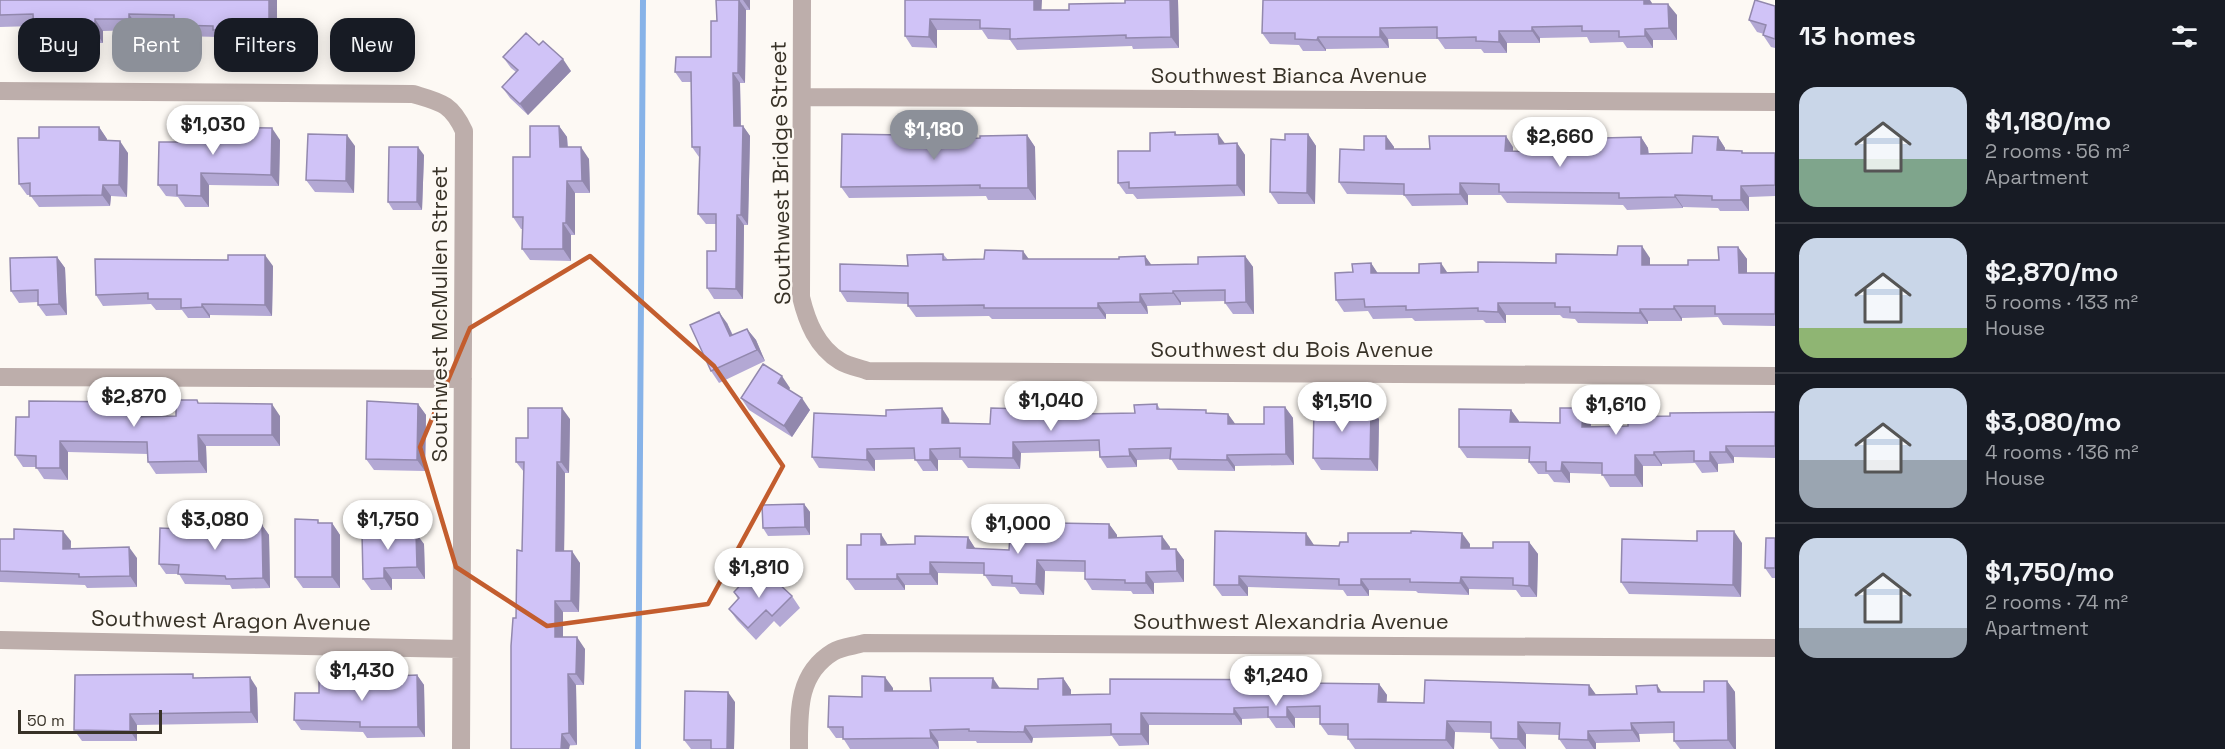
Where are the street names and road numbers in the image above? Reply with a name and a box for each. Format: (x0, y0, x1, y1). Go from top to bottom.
street label: Southwest Bridge Street (764, 41, 796, 305)
street label: Southwest Bianca Avenue (1151, 61, 1427, 89)
street label: Southwest McMullen Street (425, 166, 453, 462)
street label: Southwest du Bois Avenue (1150, 335, 1434, 363)
street label: Southwest Aragon Avenue (91, 604, 371, 636)
street label: Southwest Alexandria Avenue (1133, 607, 1449, 635)

